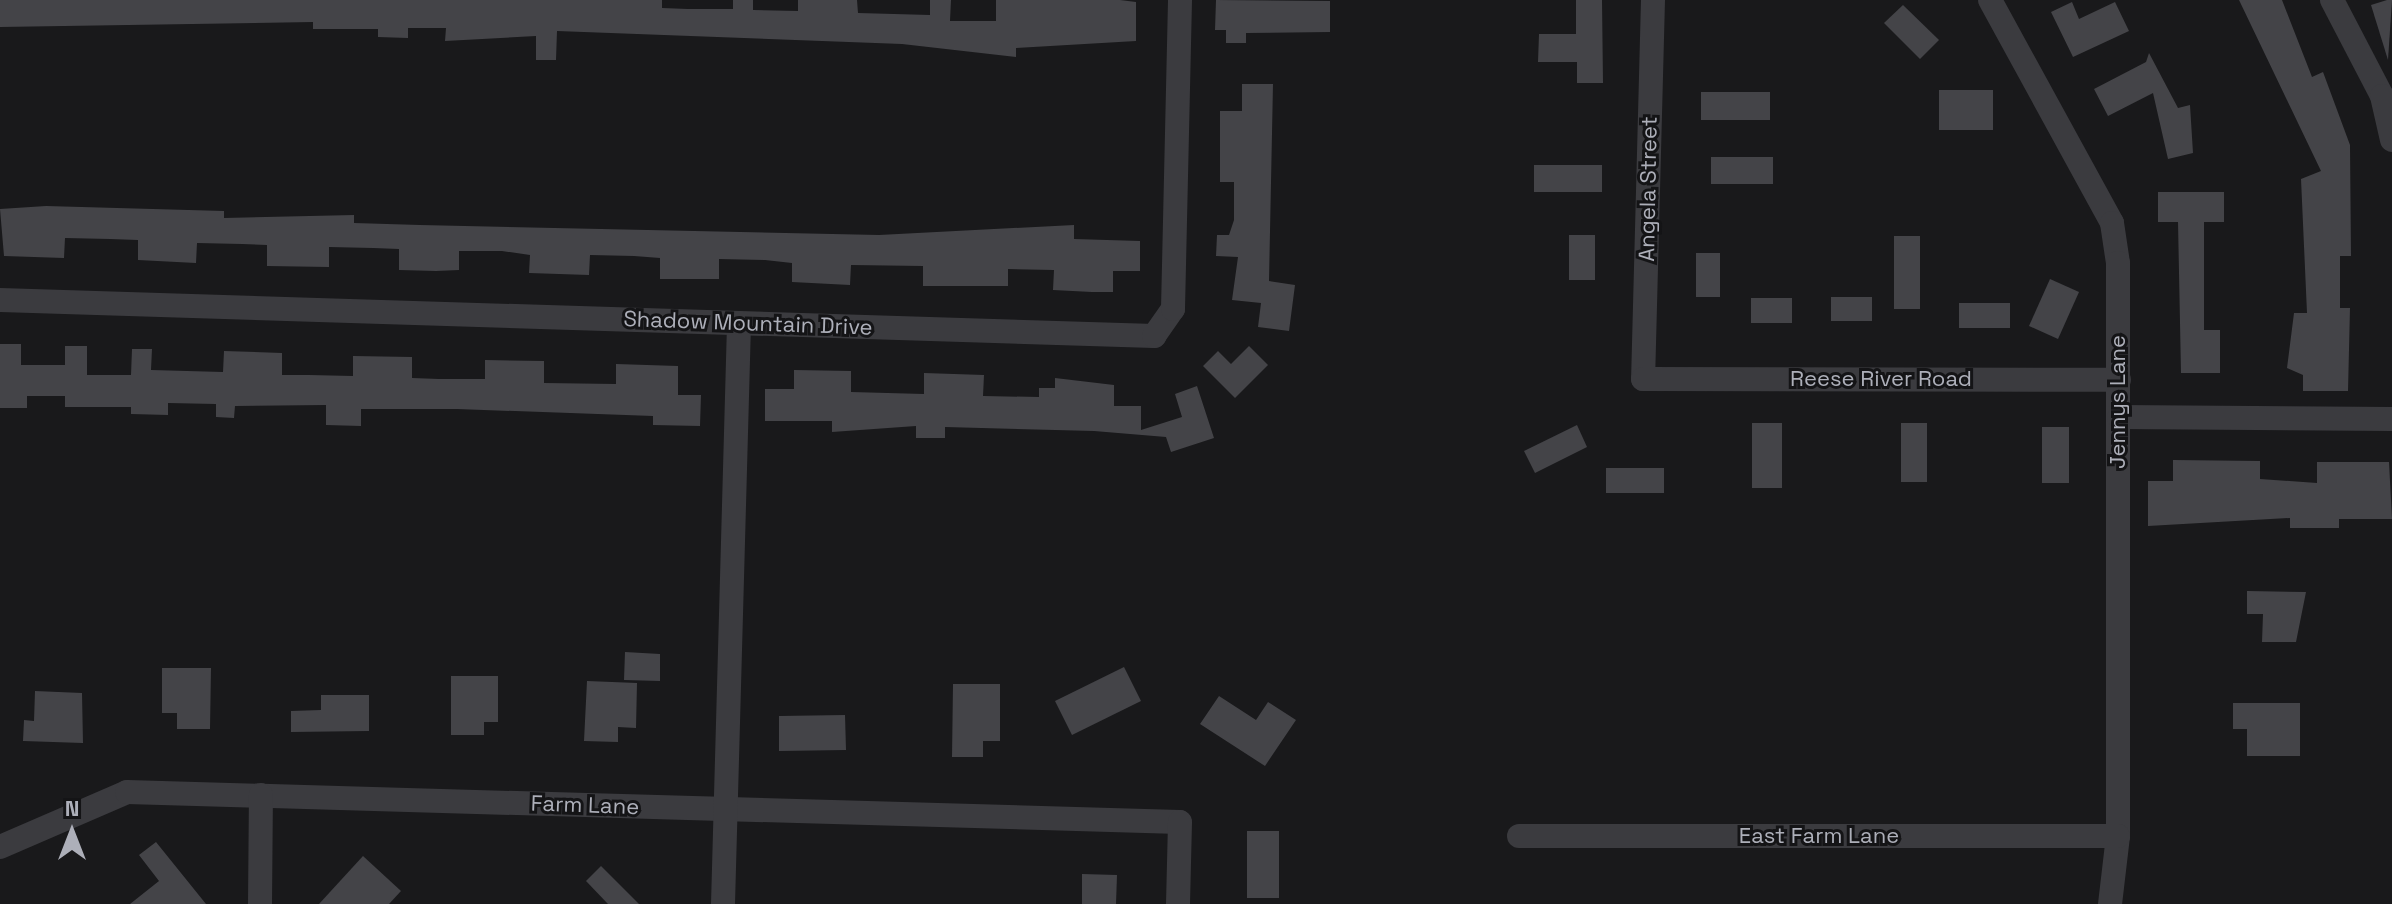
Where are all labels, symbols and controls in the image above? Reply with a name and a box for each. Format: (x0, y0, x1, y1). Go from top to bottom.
street label: Angela Street (1634, 116, 1662, 262)
street label: Shadow Mountain Drive (623, 305, 873, 341)
street label: Jennys Lane (2105, 335, 2131, 469)
street label: Reese River Road (1790, 366, 1972, 392)
street label: Farm Lane (530, 790, 640, 820)
north arrow (32, 792, 112, 872)
text: N (65, 794, 79, 822)
street label: East Farm Lane (1739, 823, 1899, 849)

